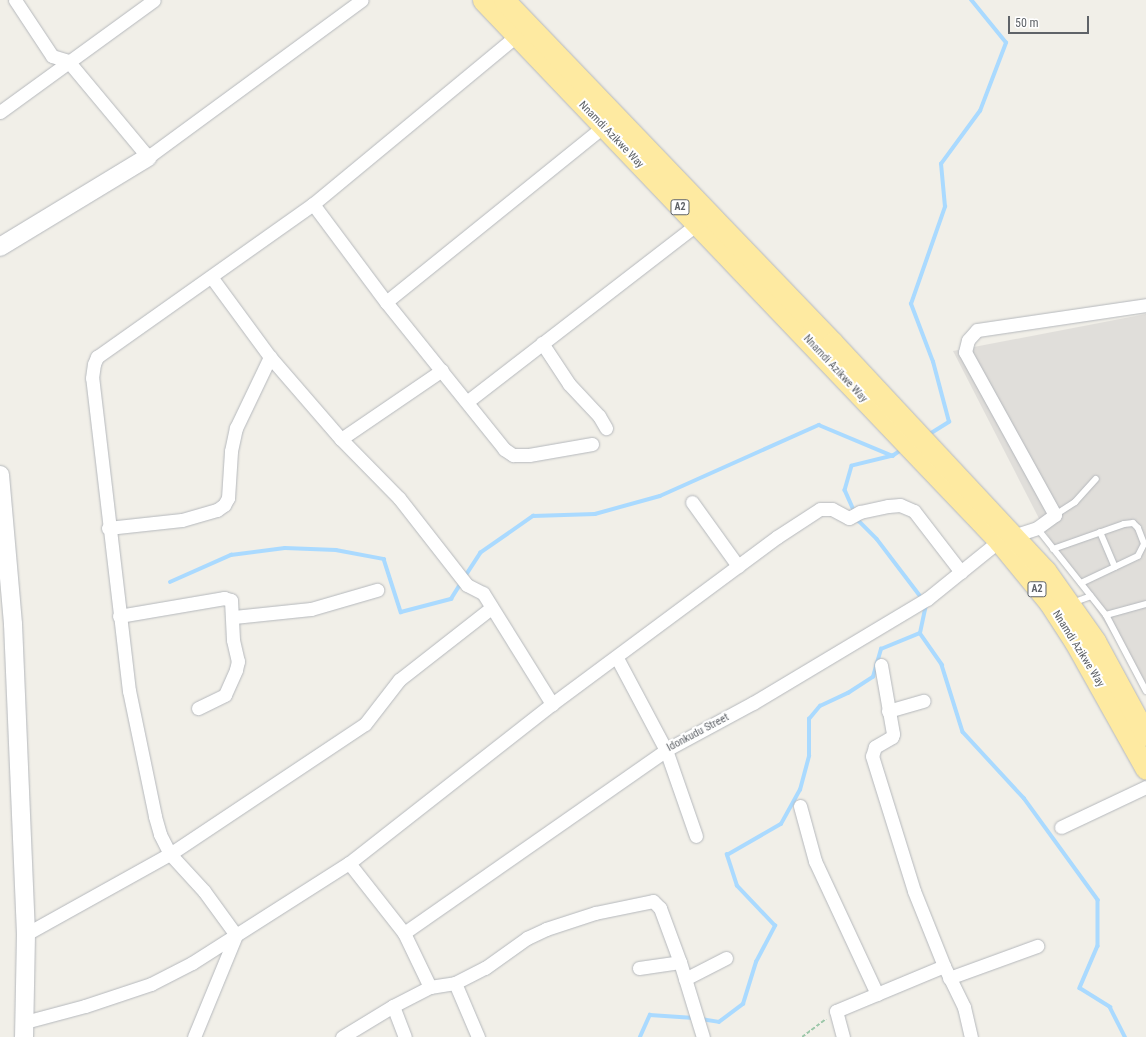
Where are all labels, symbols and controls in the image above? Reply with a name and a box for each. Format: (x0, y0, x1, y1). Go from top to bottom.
scale bar (1010, 8, 1091, 34)
text: 50 m (1015, 16, 1039, 30)
street label: Nnamdi Azikwe Way (576, 99, 646, 171)
road number: A2 (670, 199, 690, 215)
street label: Nnamdi Azikwe Way (800, 332, 870, 406)
road number: A2 (1027, 581, 1047, 597)
street label: Nnamdi Azikwe Way (1049, 608, 1107, 690)
street label: Idonkudu Street (665, 711, 731, 755)

